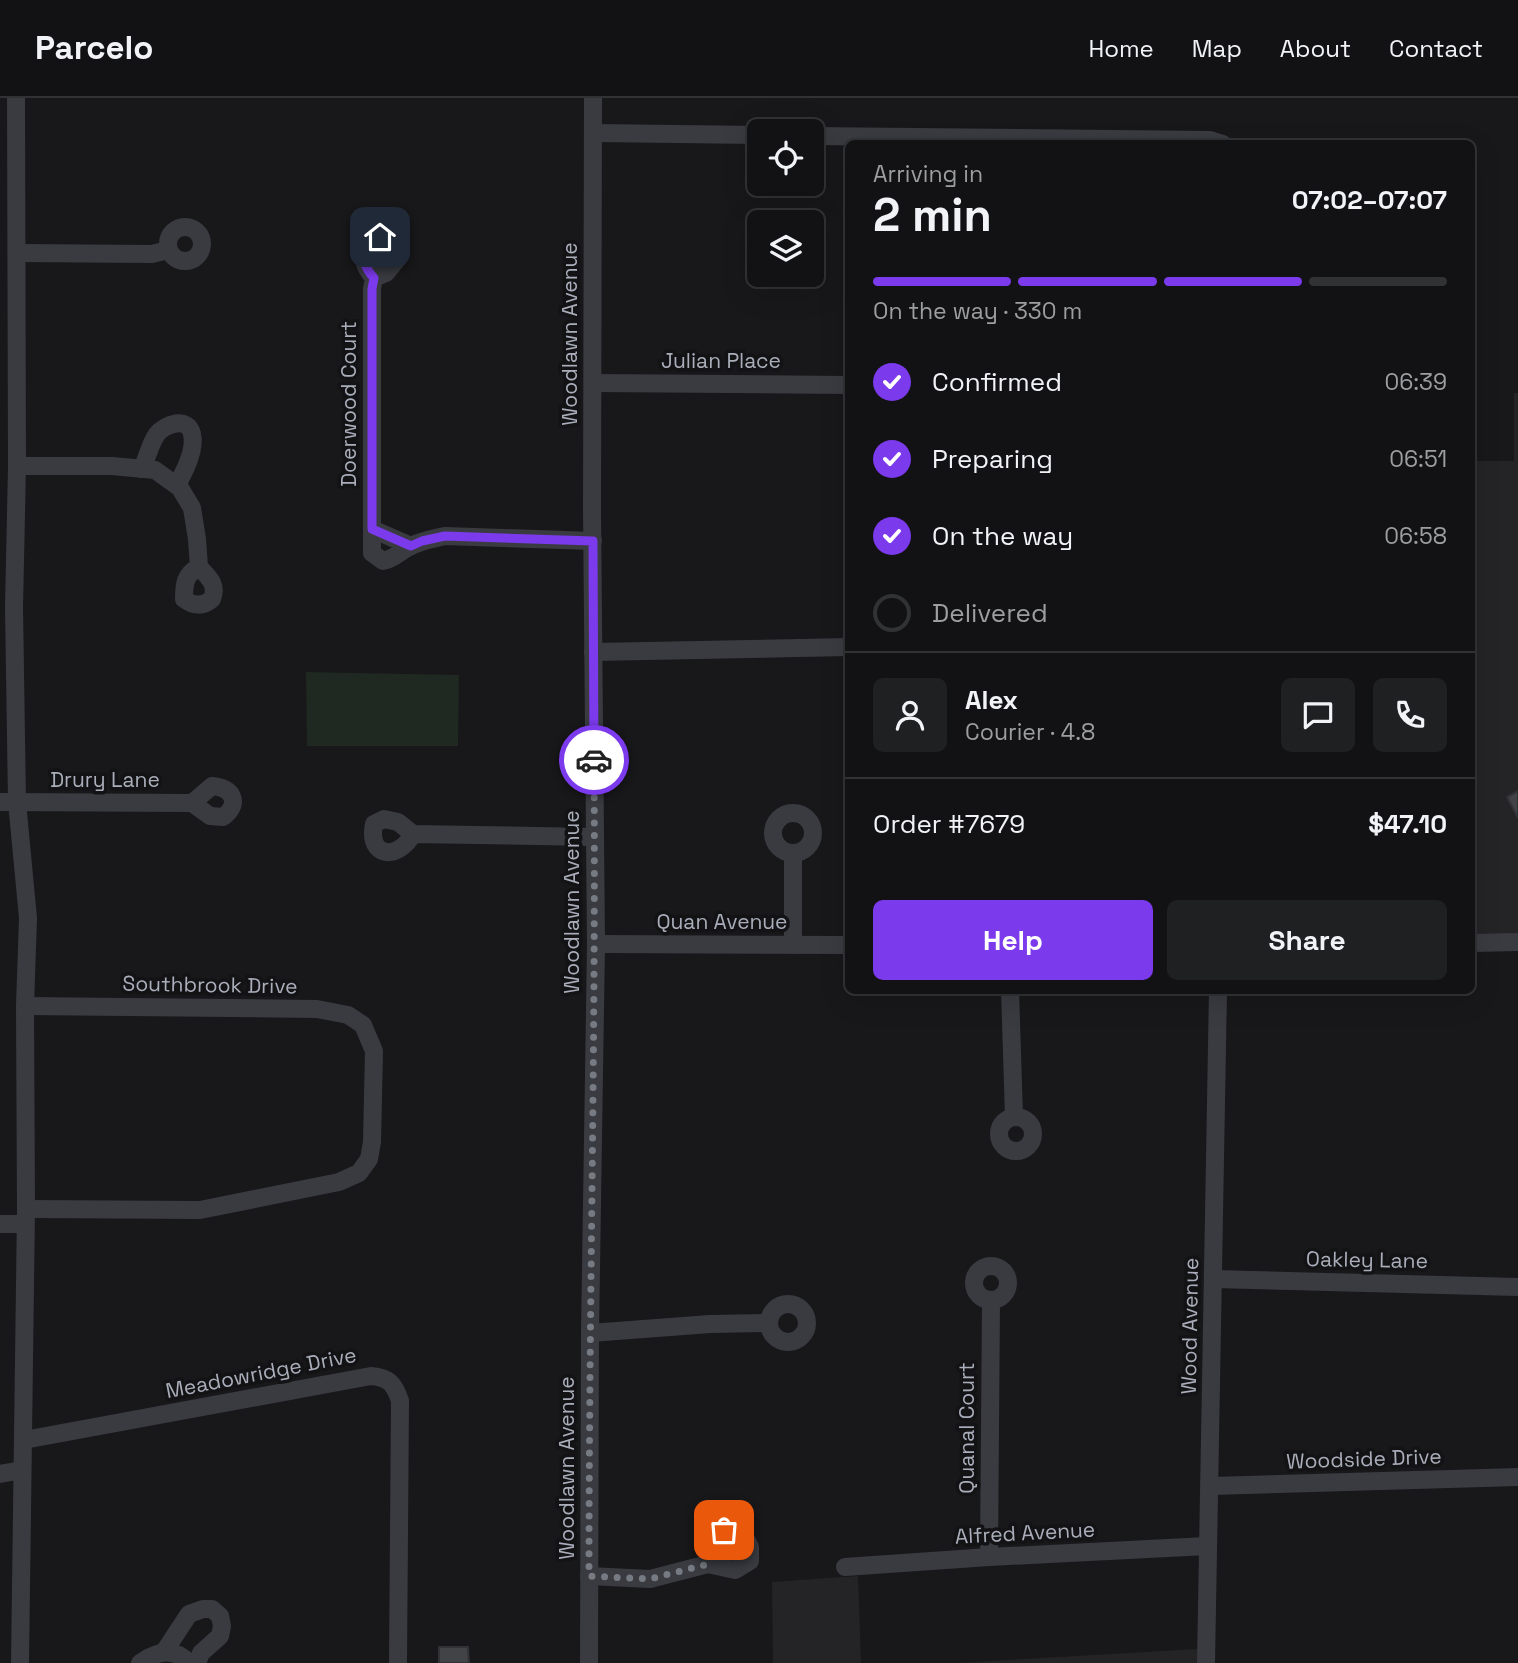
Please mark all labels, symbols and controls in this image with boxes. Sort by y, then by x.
text: Parcelo [35,27,154,69]
text: Home [1088,33,1154,64]
text: Map [1192,33,1242,64]
text: About [1280,33,1351,64]
text: Contact [1389,33,1483,64]
map controls [747,119,824,287]
button: locate [747,119,824,196]
text: Arriving in [873,159,983,189]
text: 07:02–07:07 [1292,183,1447,217]
text: 2 min [873,186,992,244]
pin [350,207,410,267]
button: layers [747,210,824,287]
icon: home [361,218,399,256]
street label: Woodlawn Avenue [556,242,583,426]
text: On the way · 330 m [873,296,1082,326]
street label: Doerwood Court [335,321,362,487]
street label: Julian Place [661,347,781,374]
icon: check [873,363,911,401]
text: Confirmed [932,365,1062,399]
text: 06:39 [1384,367,1447,397]
icon: check [873,440,911,478]
text: Preparing [932,442,1053,476]
text: 06:51 [1389,444,1447,474]
icon: check [873,517,911,555]
text: On the way [932,519,1073,553]
text: 06:58 [1384,521,1447,551]
text: Delivered [932,596,1048,630]
button: person [873,678,947,752]
button: chat [1281,678,1355,752]
button: phone [1373,678,1447,752]
text: Alex [965,683,1018,717]
text: Courier · 4.8 [965,717,1095,747]
courier [559,725,629,795]
icon: car [575,741,613,779]
street label: Drury Lane [50,766,160,793]
text: Order #7679 [873,807,1025,841]
text: $47.10 [1368,807,1447,841]
street label: Woodlawn Avenue [558,810,585,994]
button: Help [873,900,1153,980]
button: Share [1167,900,1447,980]
street label: Quan Avenue [656,908,788,935]
street label: Southbrook Drive [122,969,298,1000]
street label: Oakley Lane [1306,1245,1428,1274]
street label: Wood Avenue [1175,1257,1204,1395]
street label: Meadowridge Drive [163,1341,359,1404]
street label: Quanal Court [953,1362,980,1494]
street label: Woodlawn Avenue [553,1376,580,1560]
street label: Woodside Drive [1286,1442,1442,1475]
pin [694,1500,754,1560]
icon: bag [705,1511,743,1549]
street label: Alfred Avenue [954,1515,1096,1550]

